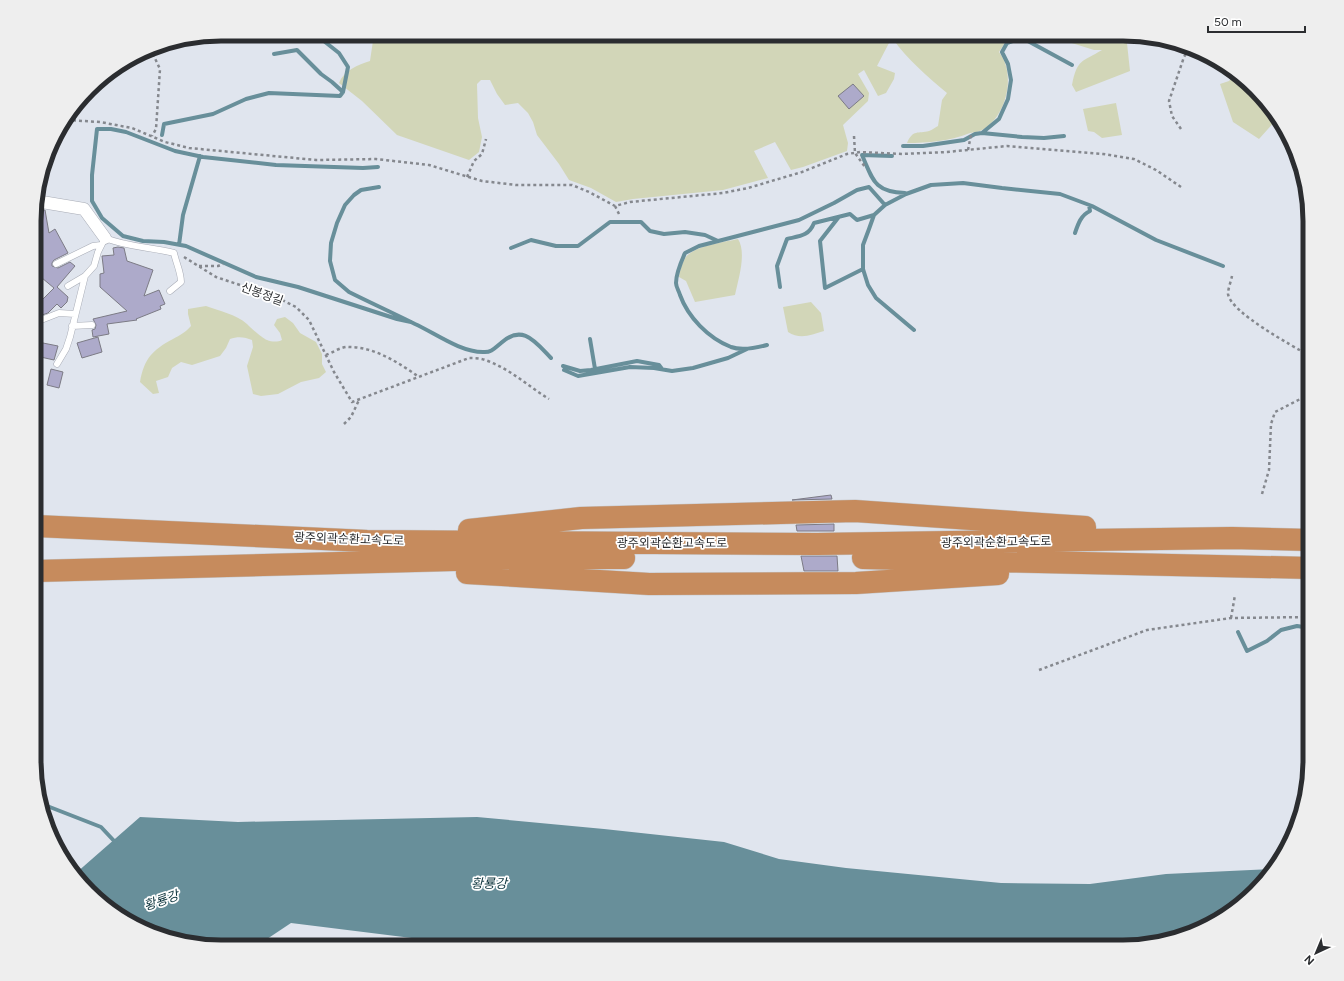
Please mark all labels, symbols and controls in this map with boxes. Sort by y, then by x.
scale bar [1208,8,1305,34]
text: 50 m [1214,15,1242,29]
street label: 신봉정길 [239,280,285,308]
street label: 광주외곽순환고속도로 [294,530,404,548]
street label: 광주외곽순환고속도로 [941,534,1051,550]
street label: 광주외곽순환고속도로 [617,536,727,550]
water label: 황룡강 [471,876,509,891]
water label: 황룡강 [142,887,182,913]
north arrow [1296,933,1336,973]
text: N [1302,952,1317,967]

